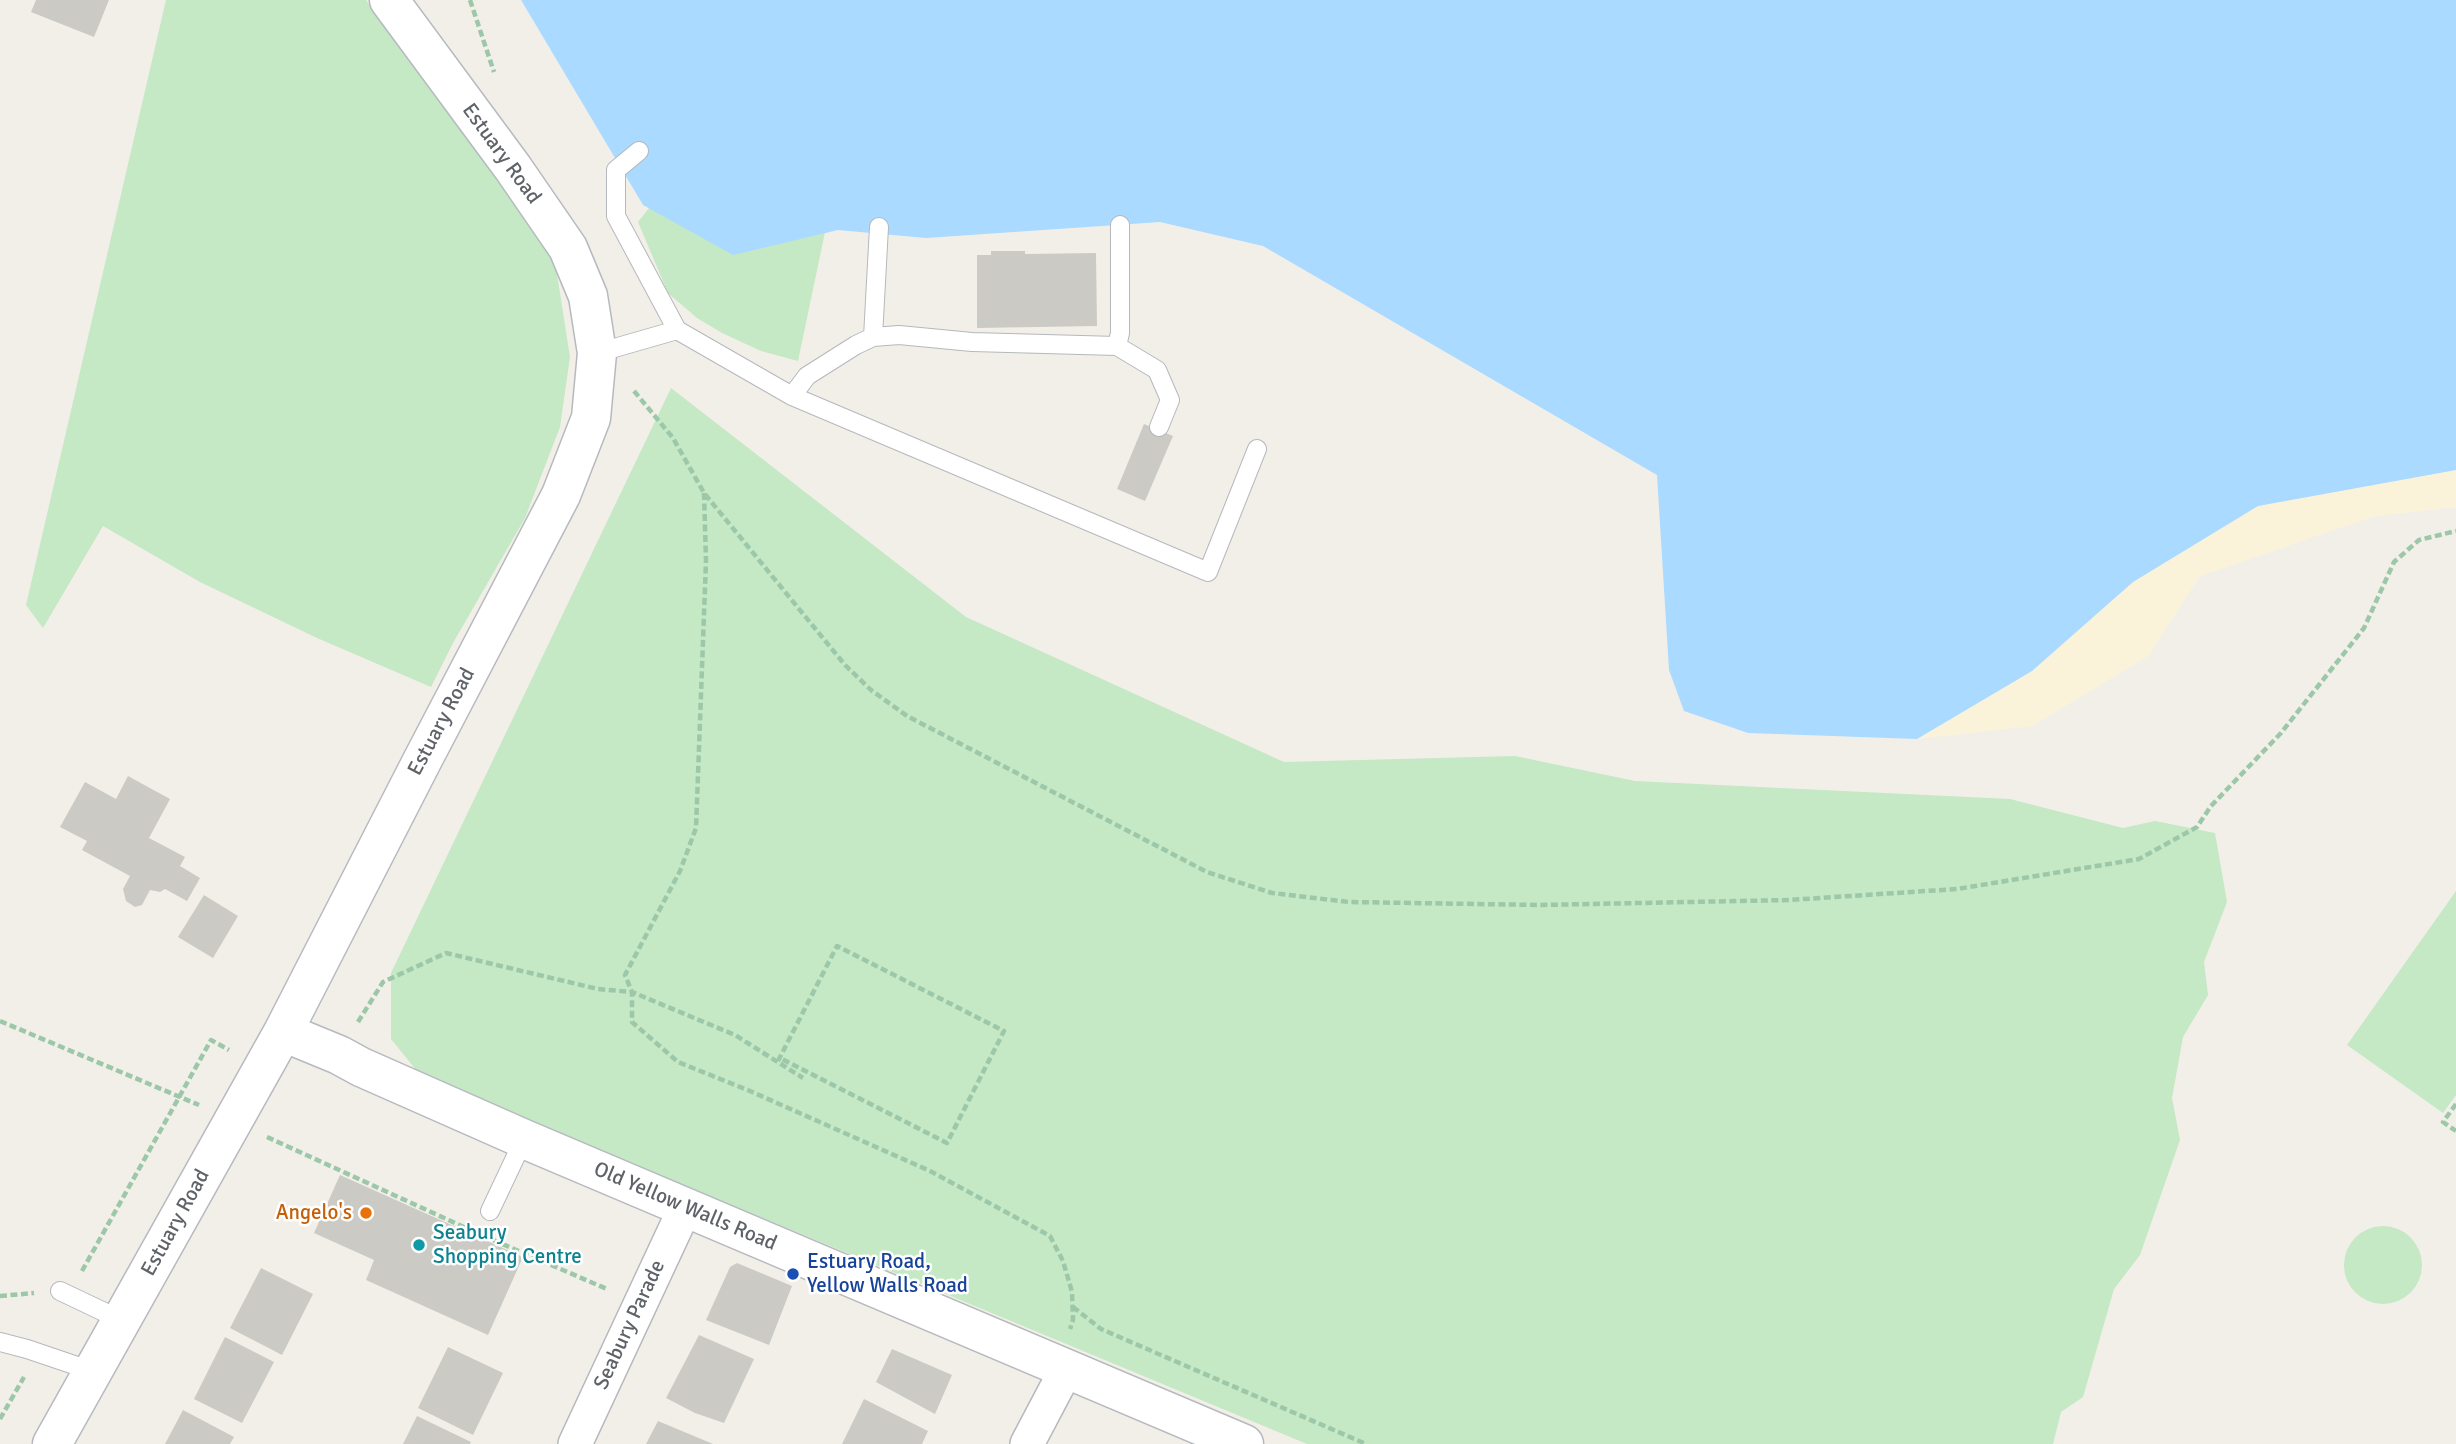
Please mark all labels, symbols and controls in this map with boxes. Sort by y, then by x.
street label: Estuary Road [456,99,546,209]
street label: Estuary Road [403,664,481,780]
street label: Old Yellow Walls Road [590,1157,780,1257]
street label: Estuary Road [136,1165,216,1281]
place label: Angelo's [276,1200,352,1226]
marker: Angelo's [358,1205,374,1221]
place label: Seabury Shopping Centre [433,1220,582,1270]
marker: Seabury Shopping Centre [411,1237,427,1253]
place label: Estuary Road, Yellow Walls Road [807,1249,968,1299]
street label: Seabury Parade [589,1256,671,1394]
marker: Estuary Road, Yellow Walls Road [785,1266,801,1282]

